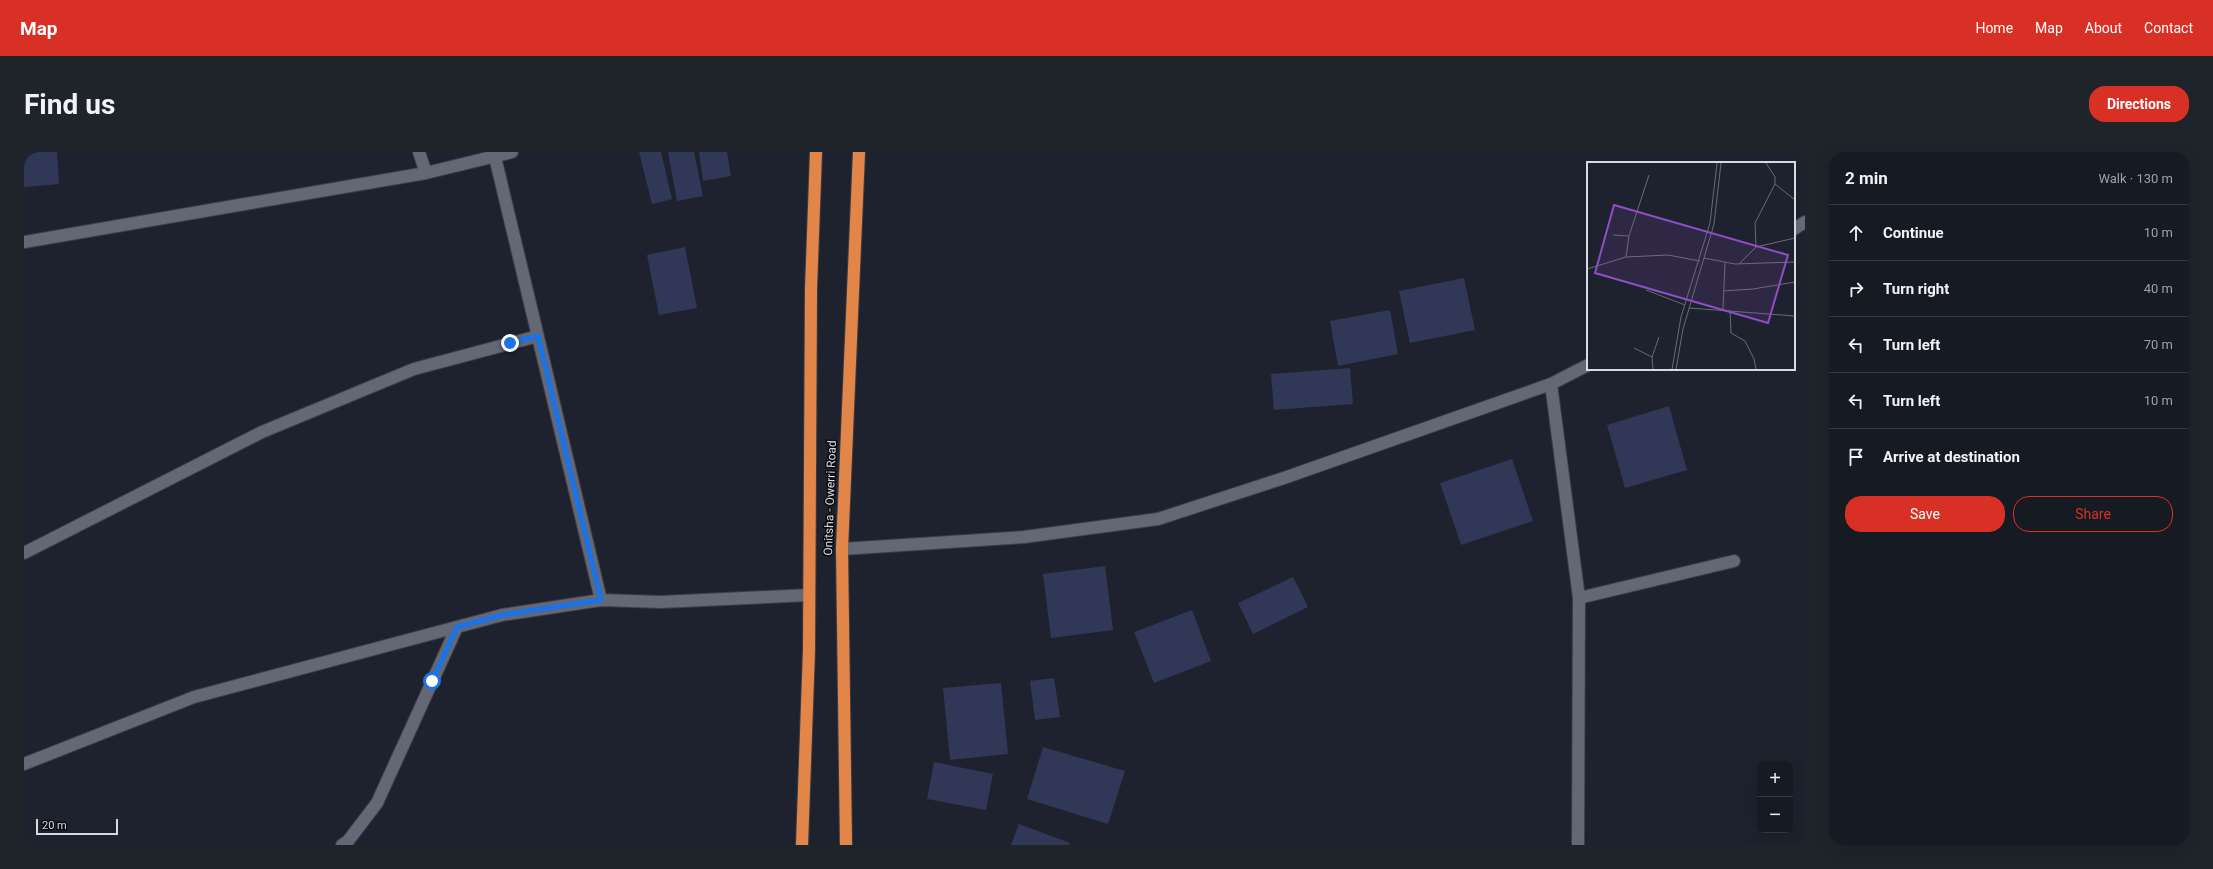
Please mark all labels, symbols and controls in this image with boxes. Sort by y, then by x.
text: Map [20,17,58,40]
text: Home [1975,20,2013,36]
text: Map [2035,20,2063,36]
text: About [2085,20,2122,36]
text: Contact [2144,20,2193,36]
button: Directions [2089,86,2189,122]
text: Find us [24,88,115,121]
inset map [1587,162,1795,370]
text: 2 min [1845,168,1888,188]
text: Walk · 130 m [2098,171,2173,186]
icon: ahead [1845,222,1867,244]
text: Continue [1883,224,1944,242]
text: 10 m [2144,225,2173,240]
icon: right [1845,278,1867,300]
text: Turn right [1883,280,1949,298]
text: 40 m [2144,281,2173,296]
route end [501,334,519,352]
icon: left [1845,334,1867,356]
text: Turn left [1883,336,1940,354]
text: 70 m [2144,337,2173,352]
icon: left [1845,390,1867,412]
text: Turn left [1883,392,1940,410]
text: 10 m [2144,393,2173,408]
street label: Onitsha - Owerri Road [821,440,839,556]
icon: arrive [1845,446,1867,468]
text: Arrive at destination [1883,448,2020,466]
button: Save [1845,496,2005,532]
button: Share [2013,496,2173,532]
route start [423,672,441,690]
map controls [1757,761,1793,833]
button: + [1757,761,1793,797]
button: − [1757,797,1793,833]
scale bar [36,817,118,836]
text: 20 m [42,819,67,832]

